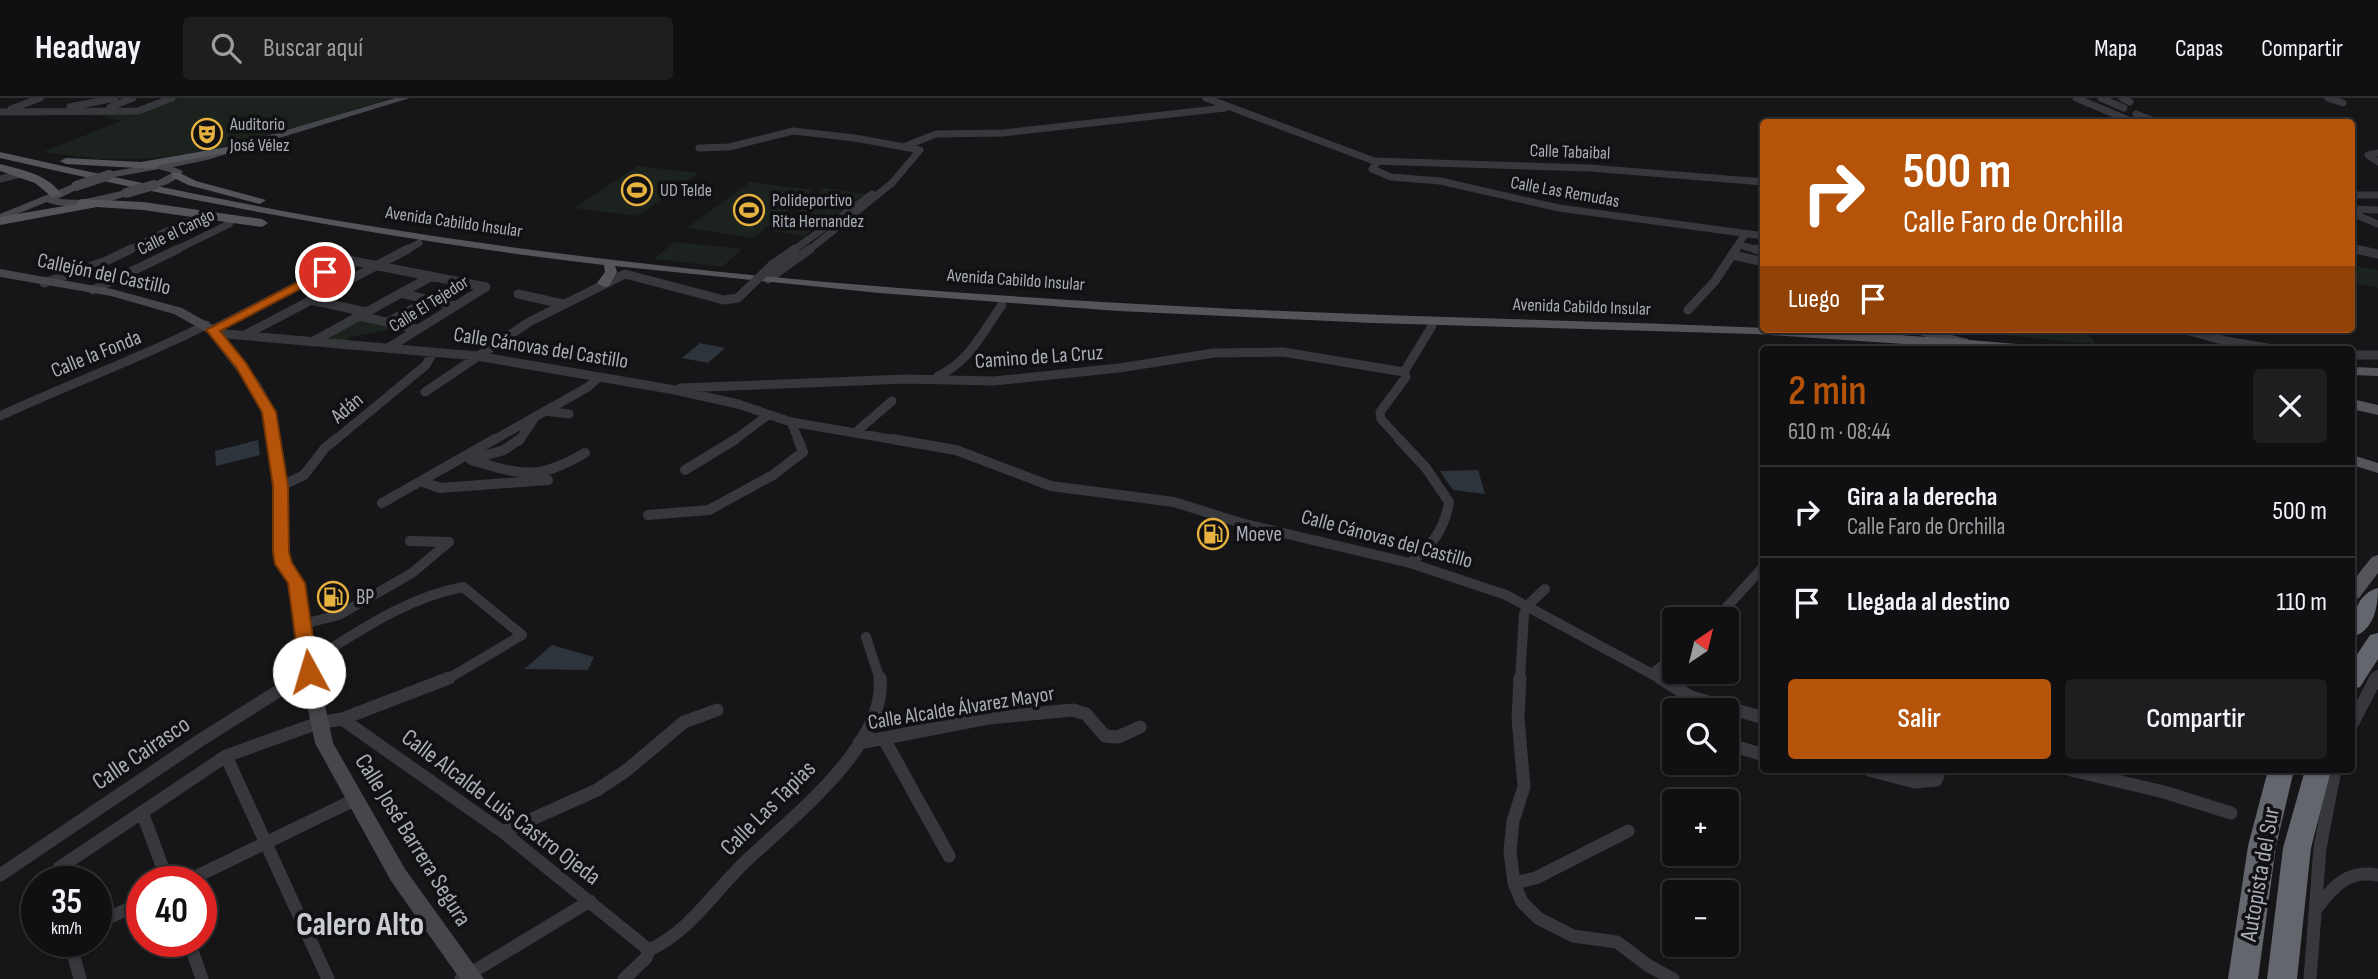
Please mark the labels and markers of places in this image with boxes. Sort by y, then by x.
place label: Auditorio José Vélez [229,114,290,156]
theatre icon: Auditorio José Vélez [190,117,224,151]
sports icon: UD Telde [620,173,654,207]
place label: UD Telde [660,180,712,201]
place label: Polideportivo Rita Hernandez [772,190,864,232]
sports icon: Polideportivo Rita Hernandez [732,193,766,227]
pin [295,242,355,302]
fuel station icon: Moeve [1196,517,1230,551]
place label: Moeve [1236,522,1282,547]
fuel station icon: BP [316,580,350,614]
place label: BP [356,585,374,610]

